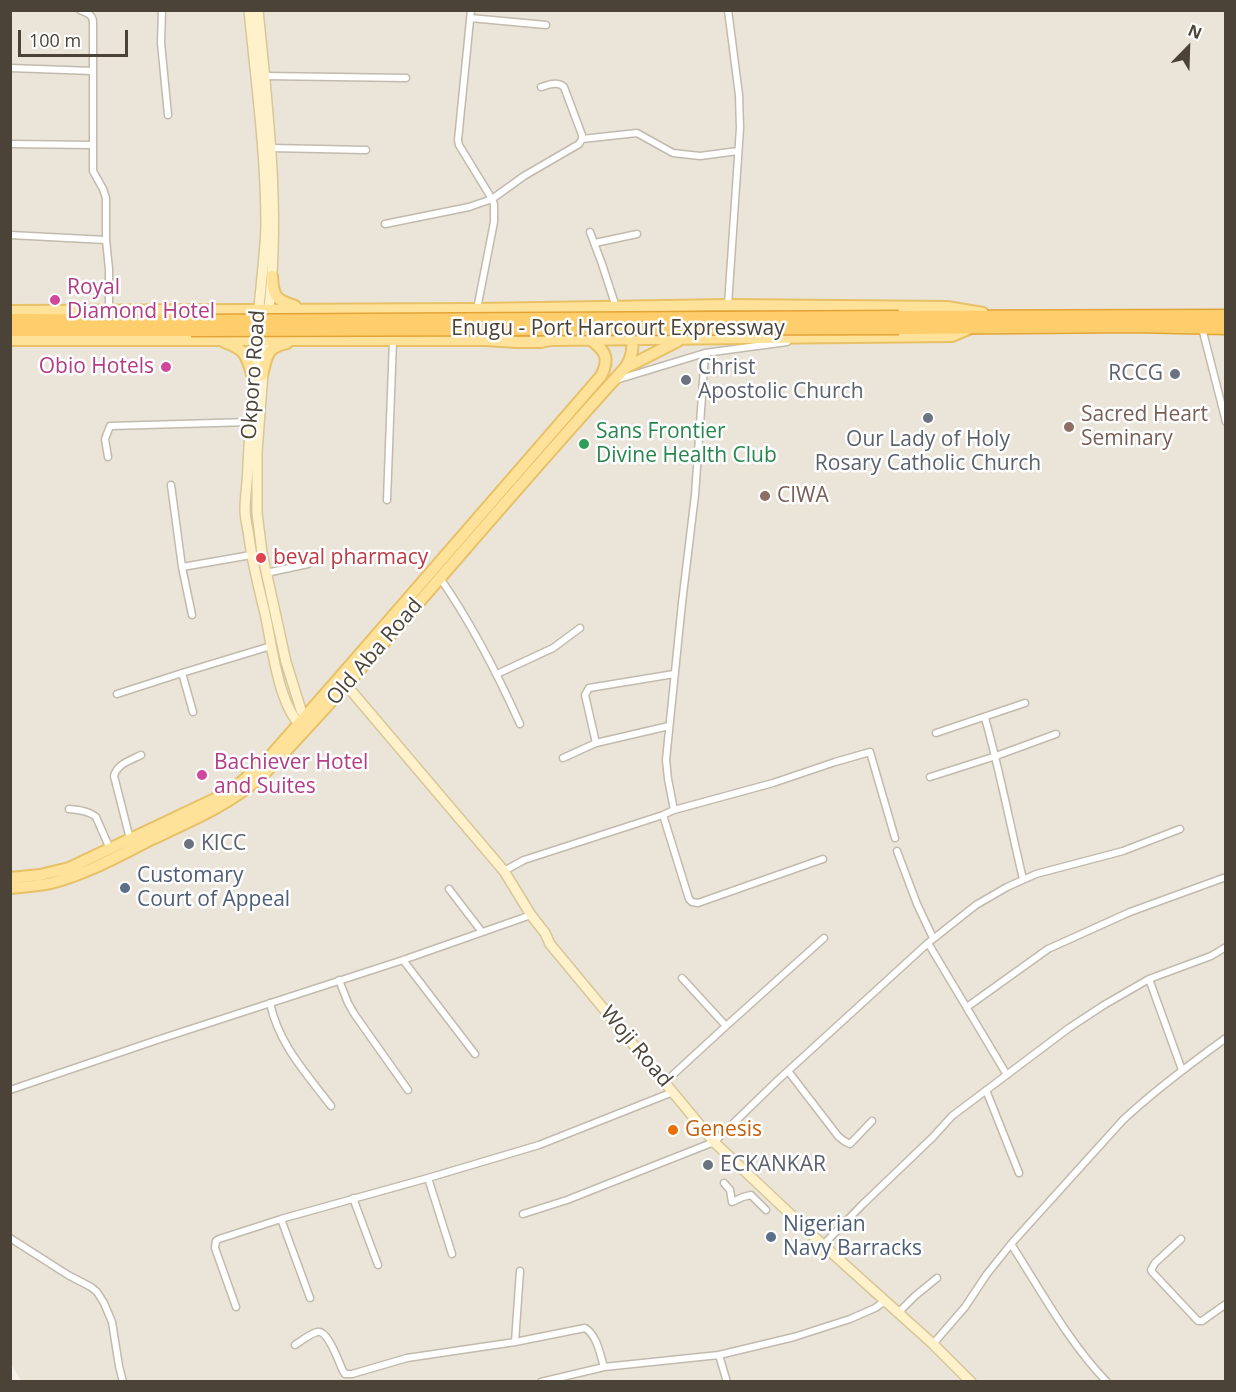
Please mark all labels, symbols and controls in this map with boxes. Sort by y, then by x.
scale bar [21,18,130,56]
north arrow [1158,18,1218,78]
text: N [1185,19,1205,44]
text: 100 m [29,28,81,52]
place label: Royal Diamond Hotel [67,275,215,325]
marker: Royal Diamond Hotel [48,293,62,307]
street label: Okporo Road [237,309,271,441]
street label: Enugu - Port Harcourt Expressway [451,316,785,342]
place label: Obio Hotels [39,354,154,380]
place label: Christ Apostolic Church [698,355,864,405]
marker: Obio Hotels [159,360,173,374]
place label: RCCG [1108,361,1163,387]
marker: RCCG [1168,367,1182,381]
marker: Christ Apostolic Church [679,373,693,387]
place label: Sacred Heart Seminary [1081,402,1208,452]
marker: Our Lady of Holy Rosary Catholic Church [921,411,935,425]
place label: Sans Frontier Divine Health Club [596,419,777,469]
marker: Sacred Heart Seminary [1062,420,1076,434]
place label: Our Lady of Holy Rosary Catholic Church [815,427,1041,477]
marker: Sans Frontier Divine Health Club [577,437,591,451]
place label: CIWA [777,483,829,509]
marker: CIWA [758,489,772,503]
place label: beval pharmacy [273,545,428,571]
marker: beval pharmacy [254,551,268,565]
street label: Old Aba Road [322,593,428,711]
place label: Bachiever Hotel and Suites [214,750,368,800]
marker: Bachiever Hotel and Suites [195,768,209,782]
place label: KICC [201,831,246,857]
marker: KICC [182,837,196,851]
place label: Customary Court of Appeal [137,863,290,913]
marker: Customary Court of Appeal [118,881,132,895]
street label: Woji Road [595,1001,677,1093]
place label: Genesis [685,1117,762,1143]
marker: Genesis [666,1123,680,1137]
place label: ECKANKAR [720,1152,826,1178]
marker: ECKANKAR [701,1158,715,1172]
place label: Nigerian Navy Barracks [783,1212,922,1262]
marker: Nigerian Navy Barracks [764,1230,778,1244]

